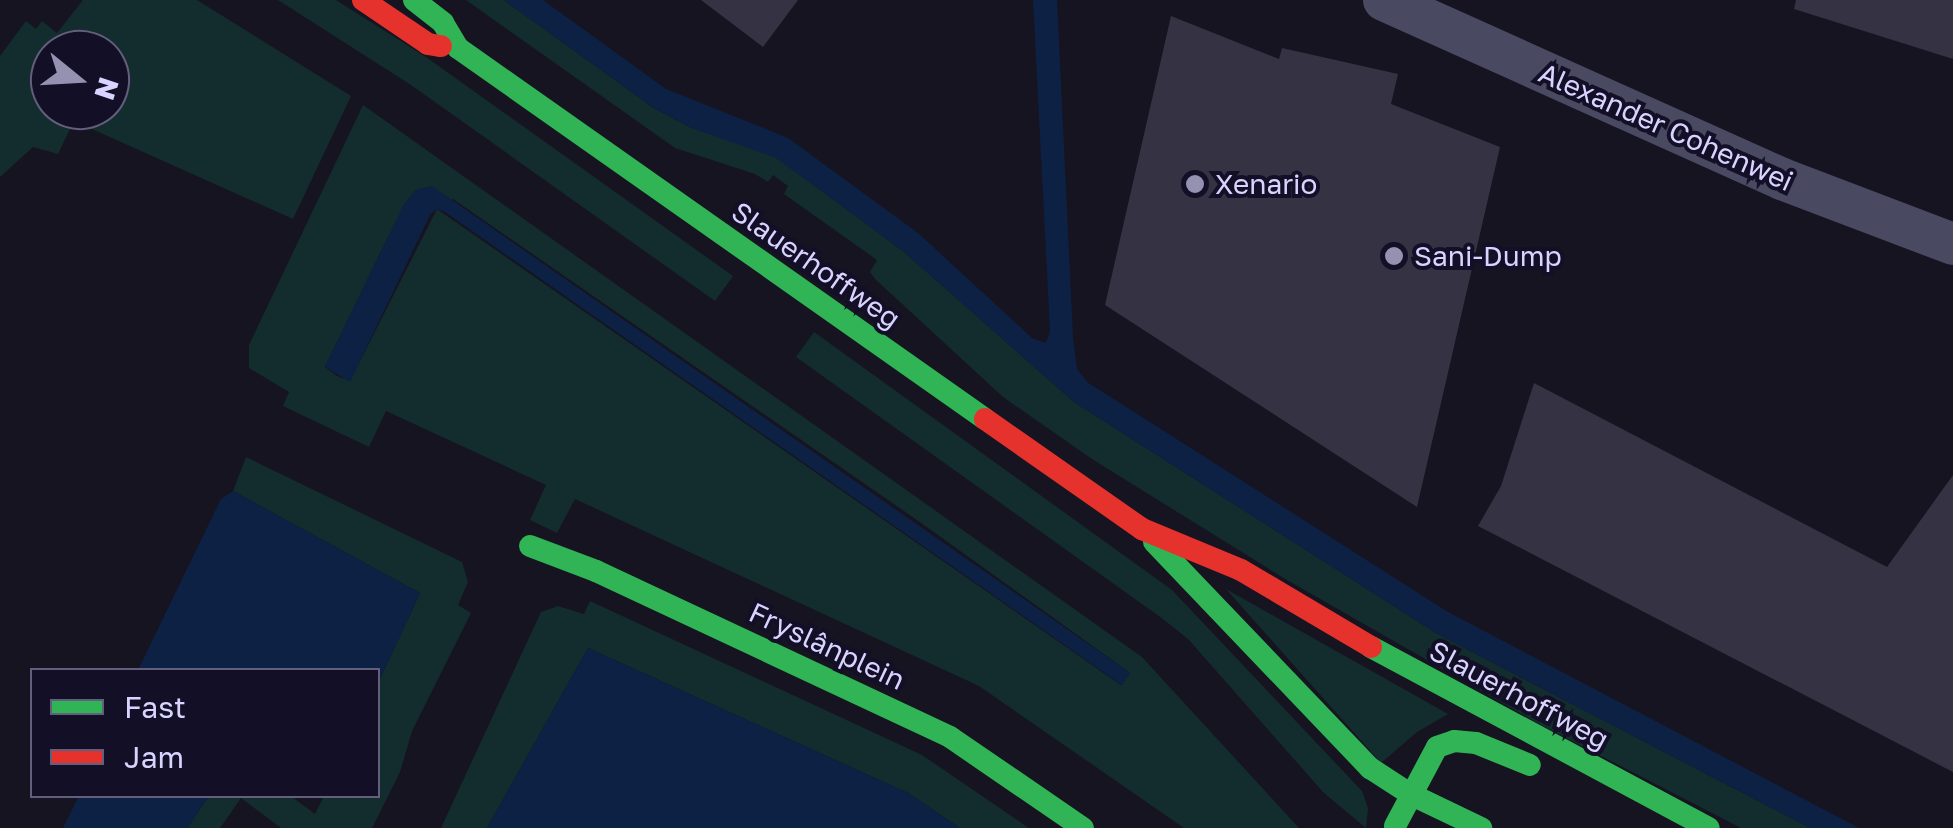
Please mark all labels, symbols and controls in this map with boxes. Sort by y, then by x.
north arrow [30,30,130,130]
street label: Alexander Cohenwei [1534,56,1798,198]
text: N [88,74,126,104]
place label: Xenario [1215,167,1317,201]
marker: Xenario [1184,173,1206,195]
street label: Slauerhoffweg [725,195,907,335]
place label: Sani-Dump [1414,239,1562,273]
marker: Sani-Dump [1383,245,1405,267]
street label: Fryslânplein [744,595,910,697]
street label: Slauerhoffweg [1424,634,1614,756]
legend [30,668,380,798]
text: Fast [124,689,186,725]
text: Jam [124,739,184,775]

